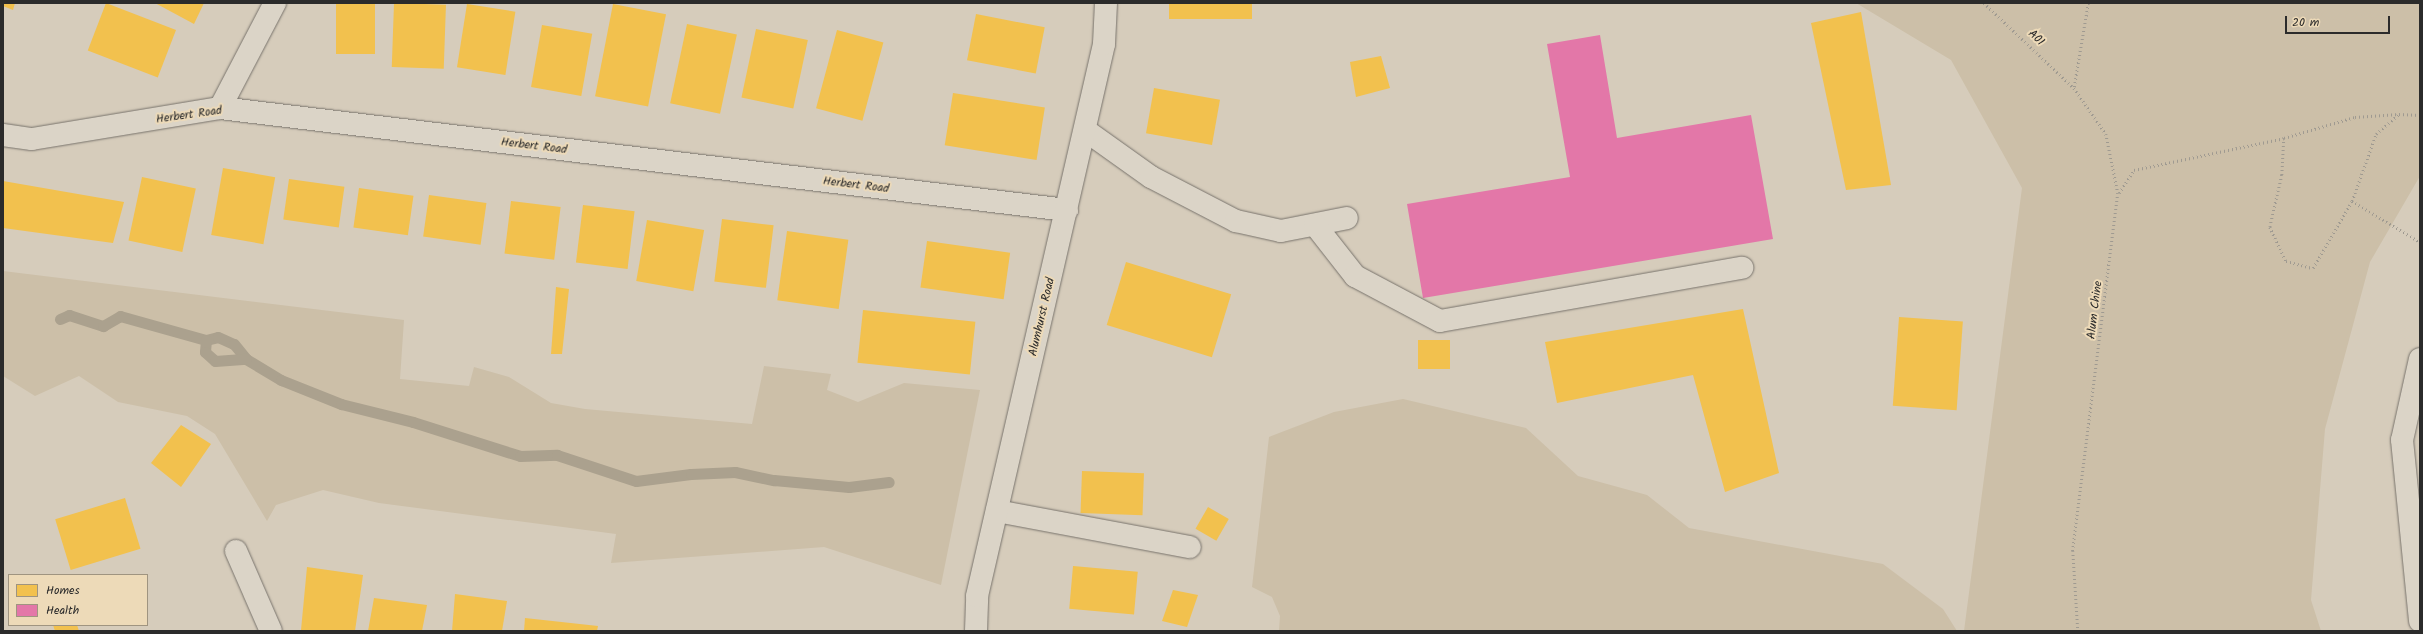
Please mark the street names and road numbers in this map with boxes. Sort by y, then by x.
street label: A01 [2025,27,2047,49]
street label: Herbert Road [155,103,223,127]
street label: Herbert Road [500,135,568,157]
street label: Herbert Road [822,174,890,196]
street label: Alumhurst Road [1026,276,1058,358]
street label: Alum Chine [2084,280,2106,340]

